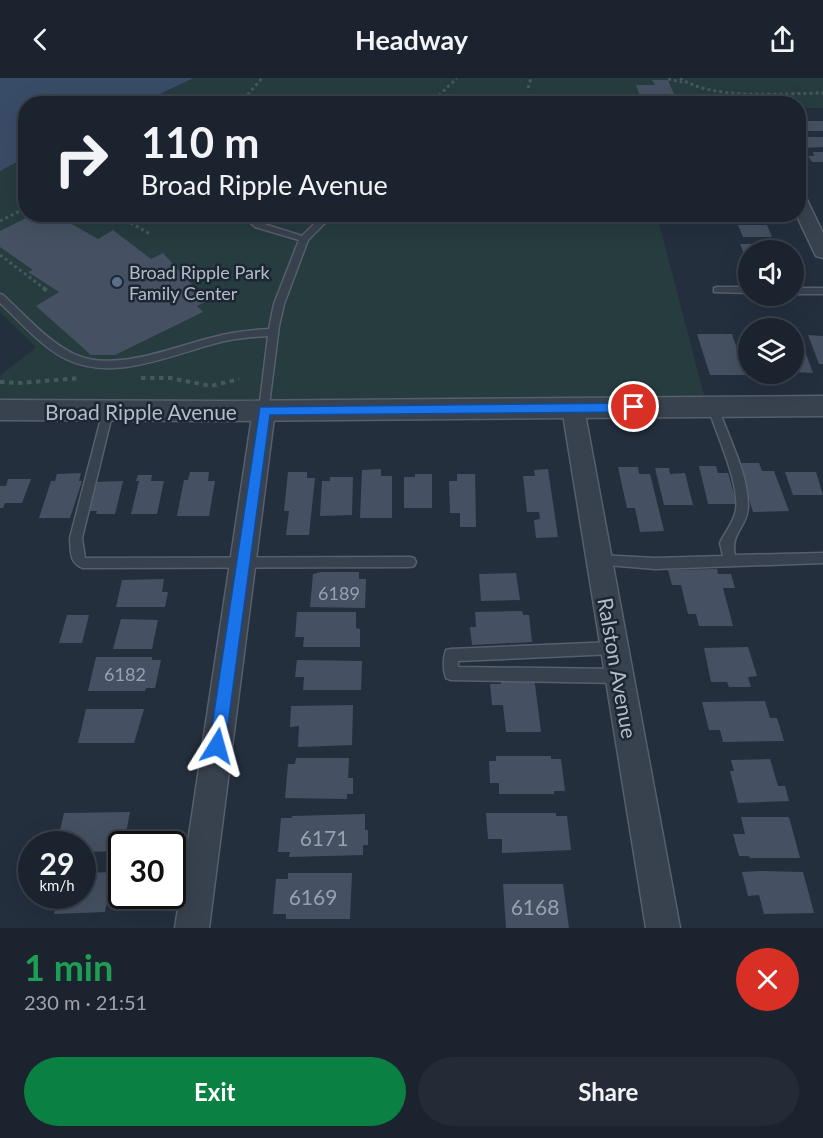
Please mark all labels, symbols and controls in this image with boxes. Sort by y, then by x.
icon: back [24,23,57,56]
text: Headway [355,23,468,56]
icon: share [766,23,799,56]
text: 110 m [141,117,259,167]
icon: right [42,120,120,198]
text: Broad Ripple Avenue [141,168,388,201]
map controls [738,240,804,384]
button: sound [738,240,804,306]
place label: Broad Ripple Park Family Center [129,261,270,304]
marker: Broad Ripple Park Family Center [110,275,124,289]
button: layers [738,318,804,384]
pin [608,381,659,432]
icon: arrive [617,390,650,423]
street label: Broad Ripple Avenue [45,399,237,424]
house number: 6189 [318,582,360,604]
street label: Ralston Avenue [593,596,643,740]
house number: 6182 [104,663,146,685]
position arrow [185,714,249,778]
house number: 6171 [300,825,348,850]
speed limit sign: 30 [108,831,186,909]
text: 29 [40,845,74,881]
text: km/h [39,876,75,894]
house number: 6169 [289,884,337,909]
house number: 6168 [511,894,559,919]
text: 1 min [24,945,113,989]
button: close [736,948,799,1011]
text: 230 m · 21:51 [24,990,147,1014]
button: Exit [24,1057,406,1126]
button: Share [418,1057,799,1126]

